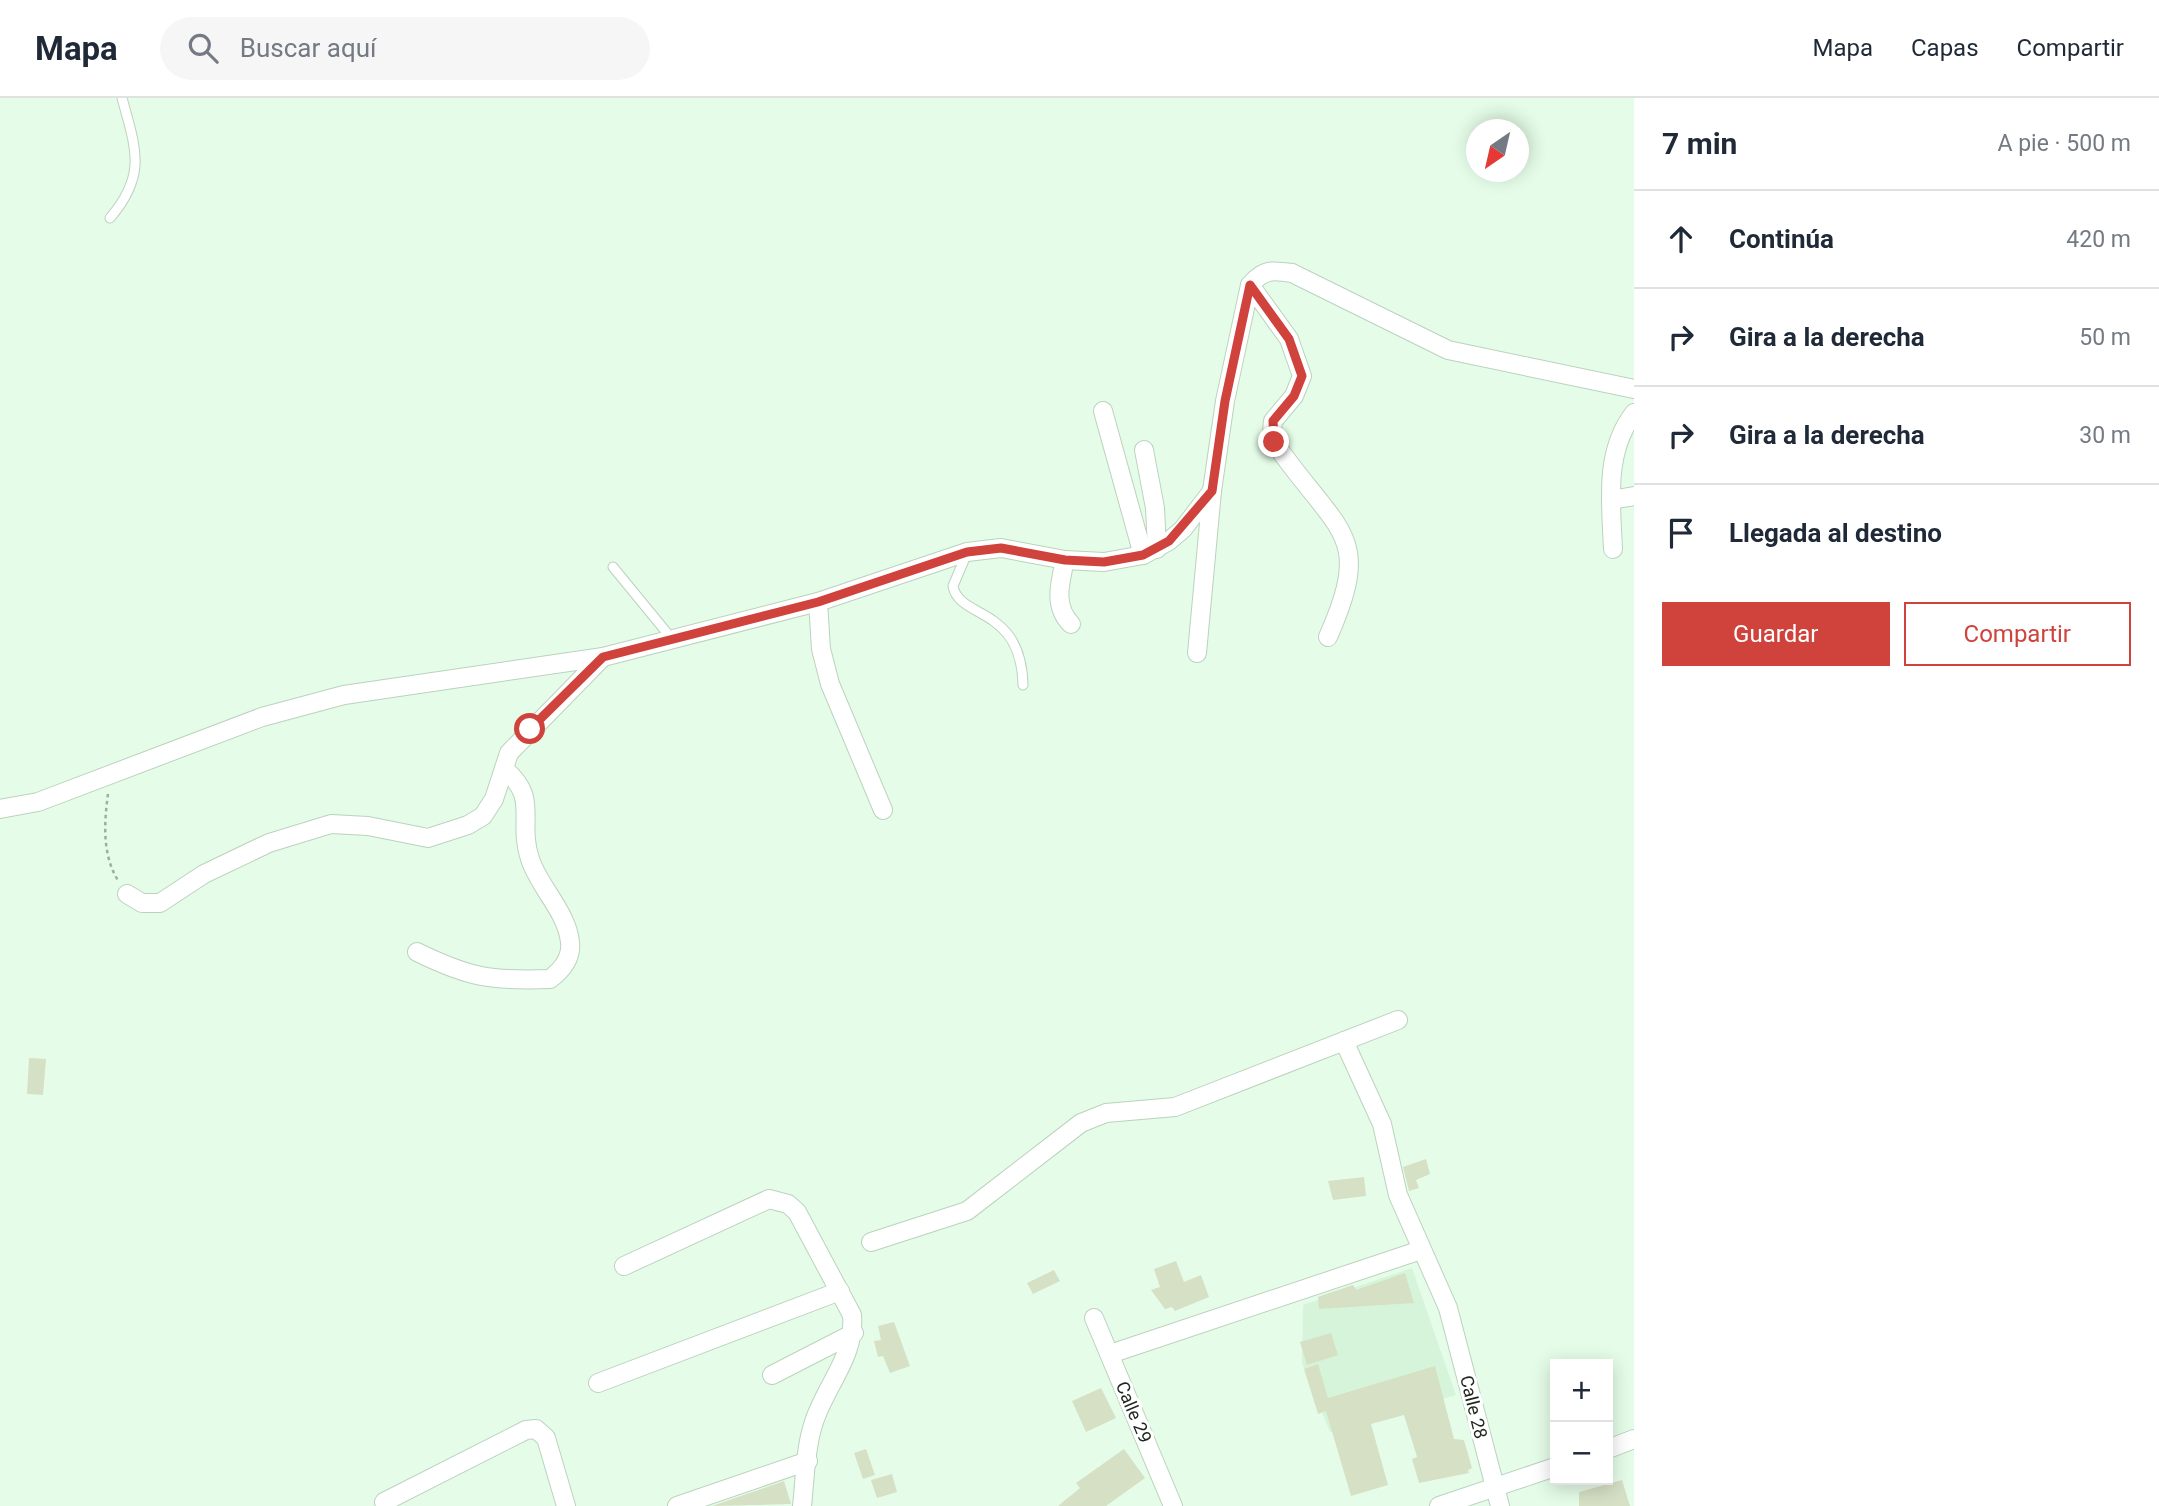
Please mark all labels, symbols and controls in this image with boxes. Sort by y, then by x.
search box [160,17,650,80]
text: Mapa [35,29,118,68]
icon: search [184,29,222,67]
text: Buscar aquí [240,33,376,63]
text: Mapa [1812,34,1873,62]
text: Capas [1911,34,1979,62]
text: Compartir [2017,34,2124,62]
north arrow [1466,119,1529,182]
text: 7 min [1662,126,1737,161]
text: A pie · 500 m [1998,130,2131,157]
icon: ahead [1662,220,1700,258]
text: Continúa [1729,224,1834,254]
text: 420 m [2066,226,2131,253]
icon: right [1662,318,1700,356]
text: Gira a la derecha [1729,322,1925,352]
text: 50 m [2079,324,2131,351]
icon: right [1662,416,1700,454]
text: Gira a la derecha [1729,420,1925,450]
text: 30 m [2079,422,2131,449]
route end [1258,426,1289,457]
icon: arrive [1662,514,1700,552]
text: Llegada al destino [1729,518,1942,548]
button: Guardar [1662,602,1890,666]
button: Compartir [1904,602,2131,666]
route start [514,713,545,744]
map controls [1550,1359,1613,1485]
button: + [1550,1359,1613,1422]
street label: Calle 28 [1456,1373,1492,1441]
street label: Calle 29 [1112,1378,1156,1446]
button: − [1550,1422,1613,1485]

